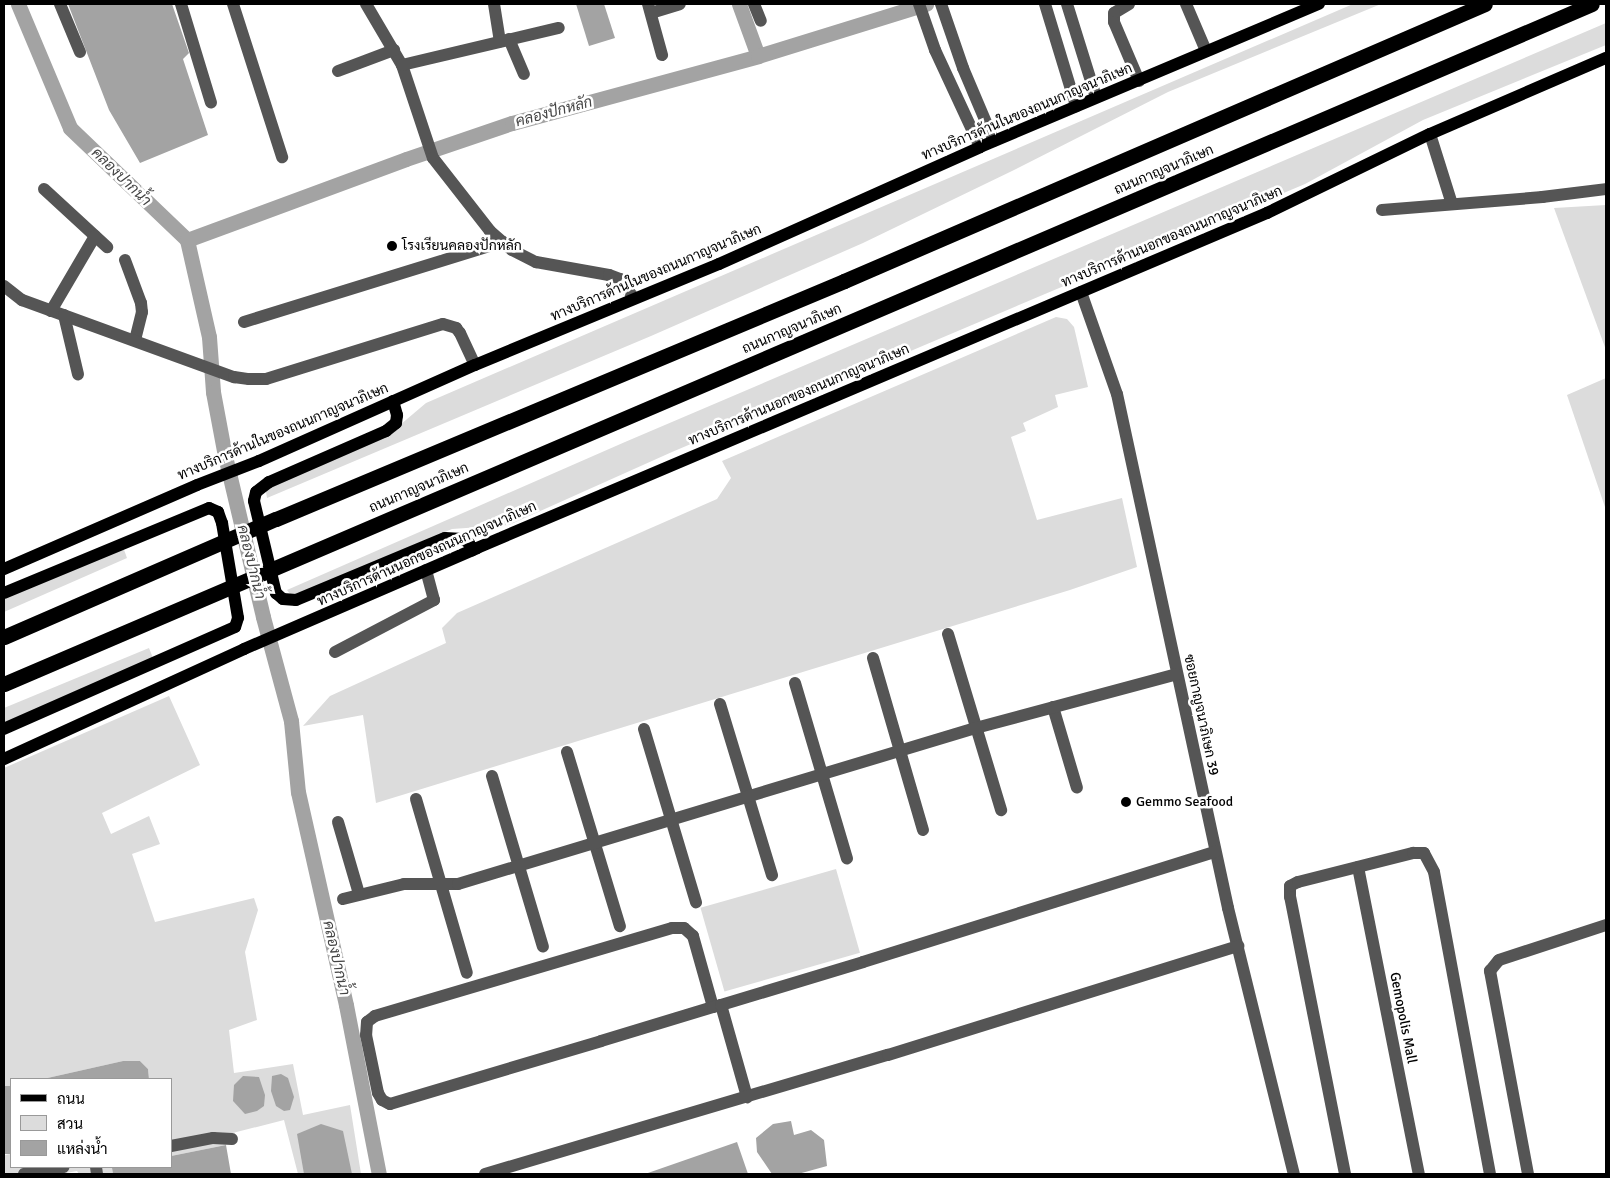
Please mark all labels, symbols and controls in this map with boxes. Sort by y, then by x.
street label: ทางบริการด้านในของถนนกาญจนาภิเษก [919,60,1135,164]
water label: คลองปักหลัก [514,93,594,131]
street label: ถนนกาญจนาภิเษก [1112,141,1216,199]
water label: คลองปากน้ำ [87,144,155,210]
street label: ทางบริการด้านนอกของถนนกาญจนาภิเษก [1059,183,1285,291]
street label: ทางบริการด้านในของถนนกาญจนาภิเษก [548,221,764,325]
place label: โรงเรียนคลองปักหลัก [402,238,522,254]
marker: โรงเรียนคลองปักหลัก [386,240,398,252]
street label: ถนนกาญจนาภิเษก [740,300,844,358]
street label: ทางบริการด้านนอกของถนนกาญจนาภิเษก [686,341,912,449]
street label: ทางบริการด้านในของถนนกาญจนาภิเษก [175,380,391,484]
street label: ถนนกาญจนาภิเษก [367,459,471,517]
street label: ทางบริการด้านนอกของถนนกาญจนาภิเษก [315,498,539,610]
water label: คลองปากน้ำ [233,523,269,601]
street label: ซอยกาญจนาภิเษก 39 [1180,653,1222,777]
place label: Gemmo Seafood [1136,794,1233,810]
marker: Gemmo Seafood [1120,796,1132,808]
water label: คลองปากน้ำ [319,919,353,997]
street label: Gemopolis Mall [1386,971,1420,1065]
legend [10,1078,172,1168]
text: ถนน [57,1090,85,1108]
text: สวน [57,1115,83,1133]
text: แหล่งน้ำ [57,1140,108,1158]

